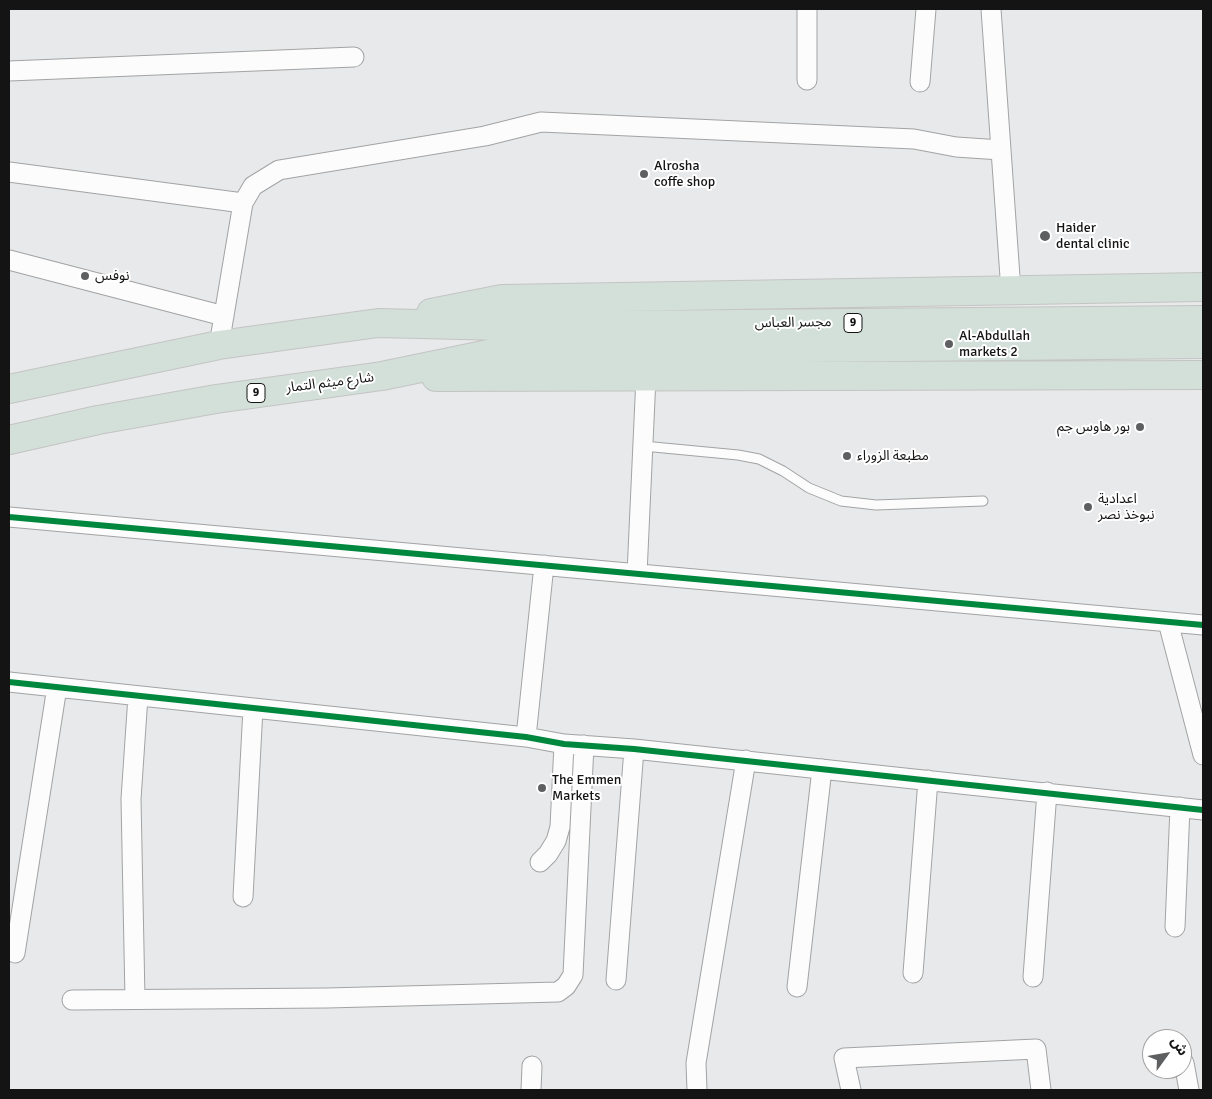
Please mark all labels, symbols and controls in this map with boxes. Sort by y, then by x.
place label: Alrosha coffe shop [654,158,715,190]
marker: Alrosha coffe shop [638,168,650,180]
place label: Haider dental clinic [1056,220,1130,252]
marker: Haider dental clinic [1038,229,1052,243]
place label: نوفس [95,268,129,284]
marker: نوفس [79,270,91,282]
street label: مجسر العباس [754,314,832,332]
road number: 9 [844,314,862,332]
place label: Al-Abdullah markets 2 [959,328,1030,361]
marker: Al-Abdullah markets 2 [943,338,955,350]
street label: شارع ميثم التمار [285,369,375,397]
road number: 9 [247,383,265,402]
place label: بور هاوس جم [1057,419,1130,435]
marker: بور هاوس جم [1134,421,1146,433]
place label: مطبعة الزوراء [857,448,929,464]
marker: مطبعة الزوراء [841,450,853,462]
place label: اعدادية نبوخذ نصر [1098,491,1155,524]
marker: اعدادية نبوخذ نصر [1082,501,1094,513]
place label: The Emmen Markets [552,772,621,804]
marker: The Emmen Markets [536,782,548,794]
north arrow [1142,1029,1192,1079]
text: ش [1167,1034,1192,1059]

